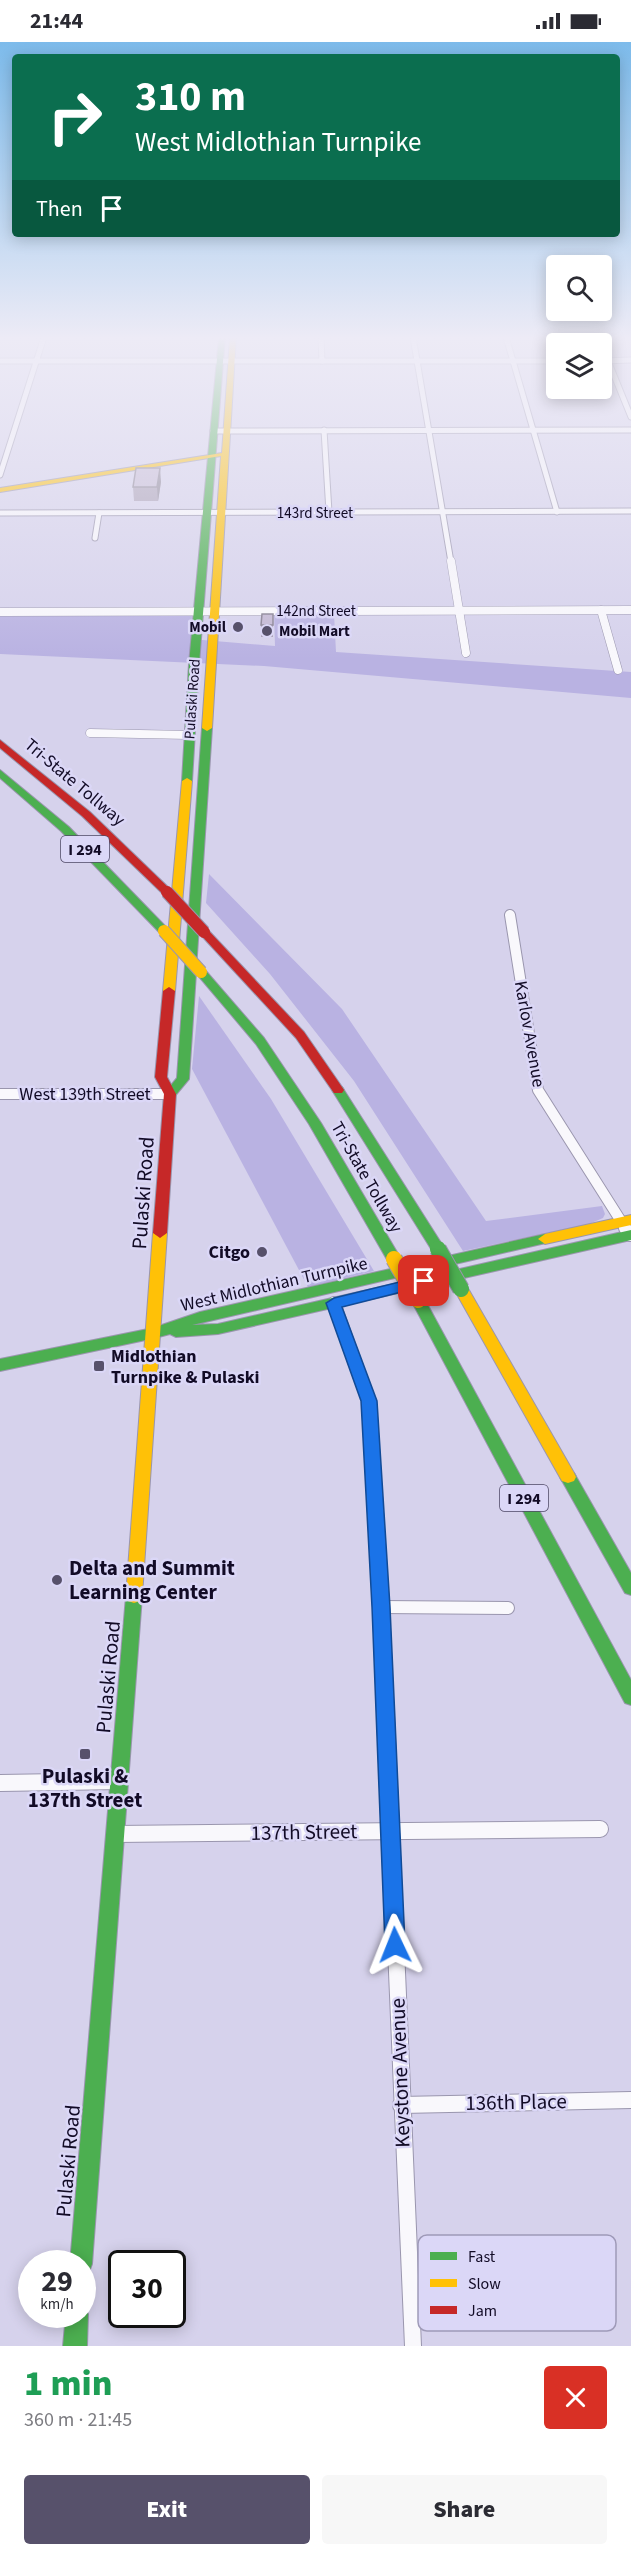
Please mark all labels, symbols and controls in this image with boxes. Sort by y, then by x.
text: 21:44 [30,5,83,37]
text: 310 m [135,67,246,127]
icon: right [36,78,114,156]
text: West Midlothian Turnpike [135,123,421,162]
icon: arrive [95,192,128,225]
text: Then [36,193,83,225]
map controls [546,255,612,399]
button: search [546,255,612,321]
button: layers [546,333,612,399]
street label: 143rd Street [277,503,353,524]
street label: 142nd Street [276,601,356,622]
place label: Mobil [189,617,227,638]
marker: Mobil [231,620,245,634]
place label: Mobil Mart [279,621,350,642]
marker: Mobil Mart [260,624,274,638]
street label: Pulaski Road [179,658,206,740]
street label: Tri-State Tollway [19,733,131,832]
road number: I 294 [61,836,109,862]
street label: Karlov Avenue [508,979,551,1089]
street label: West 139th Street [19,1082,151,1107]
street label: Tri-State Tollway [325,1117,409,1238]
street label: Pulaski Road [124,1136,162,1250]
place label: Citgo [209,1240,250,1265]
marker: Citgo [255,1245,269,1259]
street label: West Midlothian Turnpike [178,1251,370,1318]
pin [398,1255,449,1306]
icon: arrive [407,1264,440,1297]
place label: Midlothian Turnpike & Pulaski [111,1344,260,1390]
marker: Midlothian Turnpike & Pulaski [92,1359,106,1373]
road number: I 294 [500,1485,548,1511]
place label: Delta and Summit Learning Center [69,1553,235,1607]
marker: Delta and Summit Learning Center [50,1573,64,1587]
street label: Pulaski Road [88,1619,128,1735]
marker: Pulaski & 137th Street [78,1747,92,1761]
place label: Pulaski & 137th Street [28,1761,142,1815]
street label: 137th Street [250,1816,358,1848]
position arrow [363,1913,427,1977]
street label: Keystone Avenue [382,1998,418,2148]
street label: 136th Place [465,2086,567,2118]
street label: Pulaski Road [48,2103,88,2219]
legend [418,2235,616,2331]
text: Fast [468,2246,496,2268]
speed limit sign: 30 [108,2250,186,2328]
text: 29 [41,2260,73,2303]
text: Slow [468,2273,501,2295]
text: km/h [40,2294,74,2315]
text: Jam [468,2300,497,2322]
text: 1 min [24,2358,112,2409]
button: close [544,2366,607,2429]
text: 360 m · 21:45 [24,2406,132,2434]
button: Exit [24,2475,310,2544]
button: Share [322,2475,607,2544]

